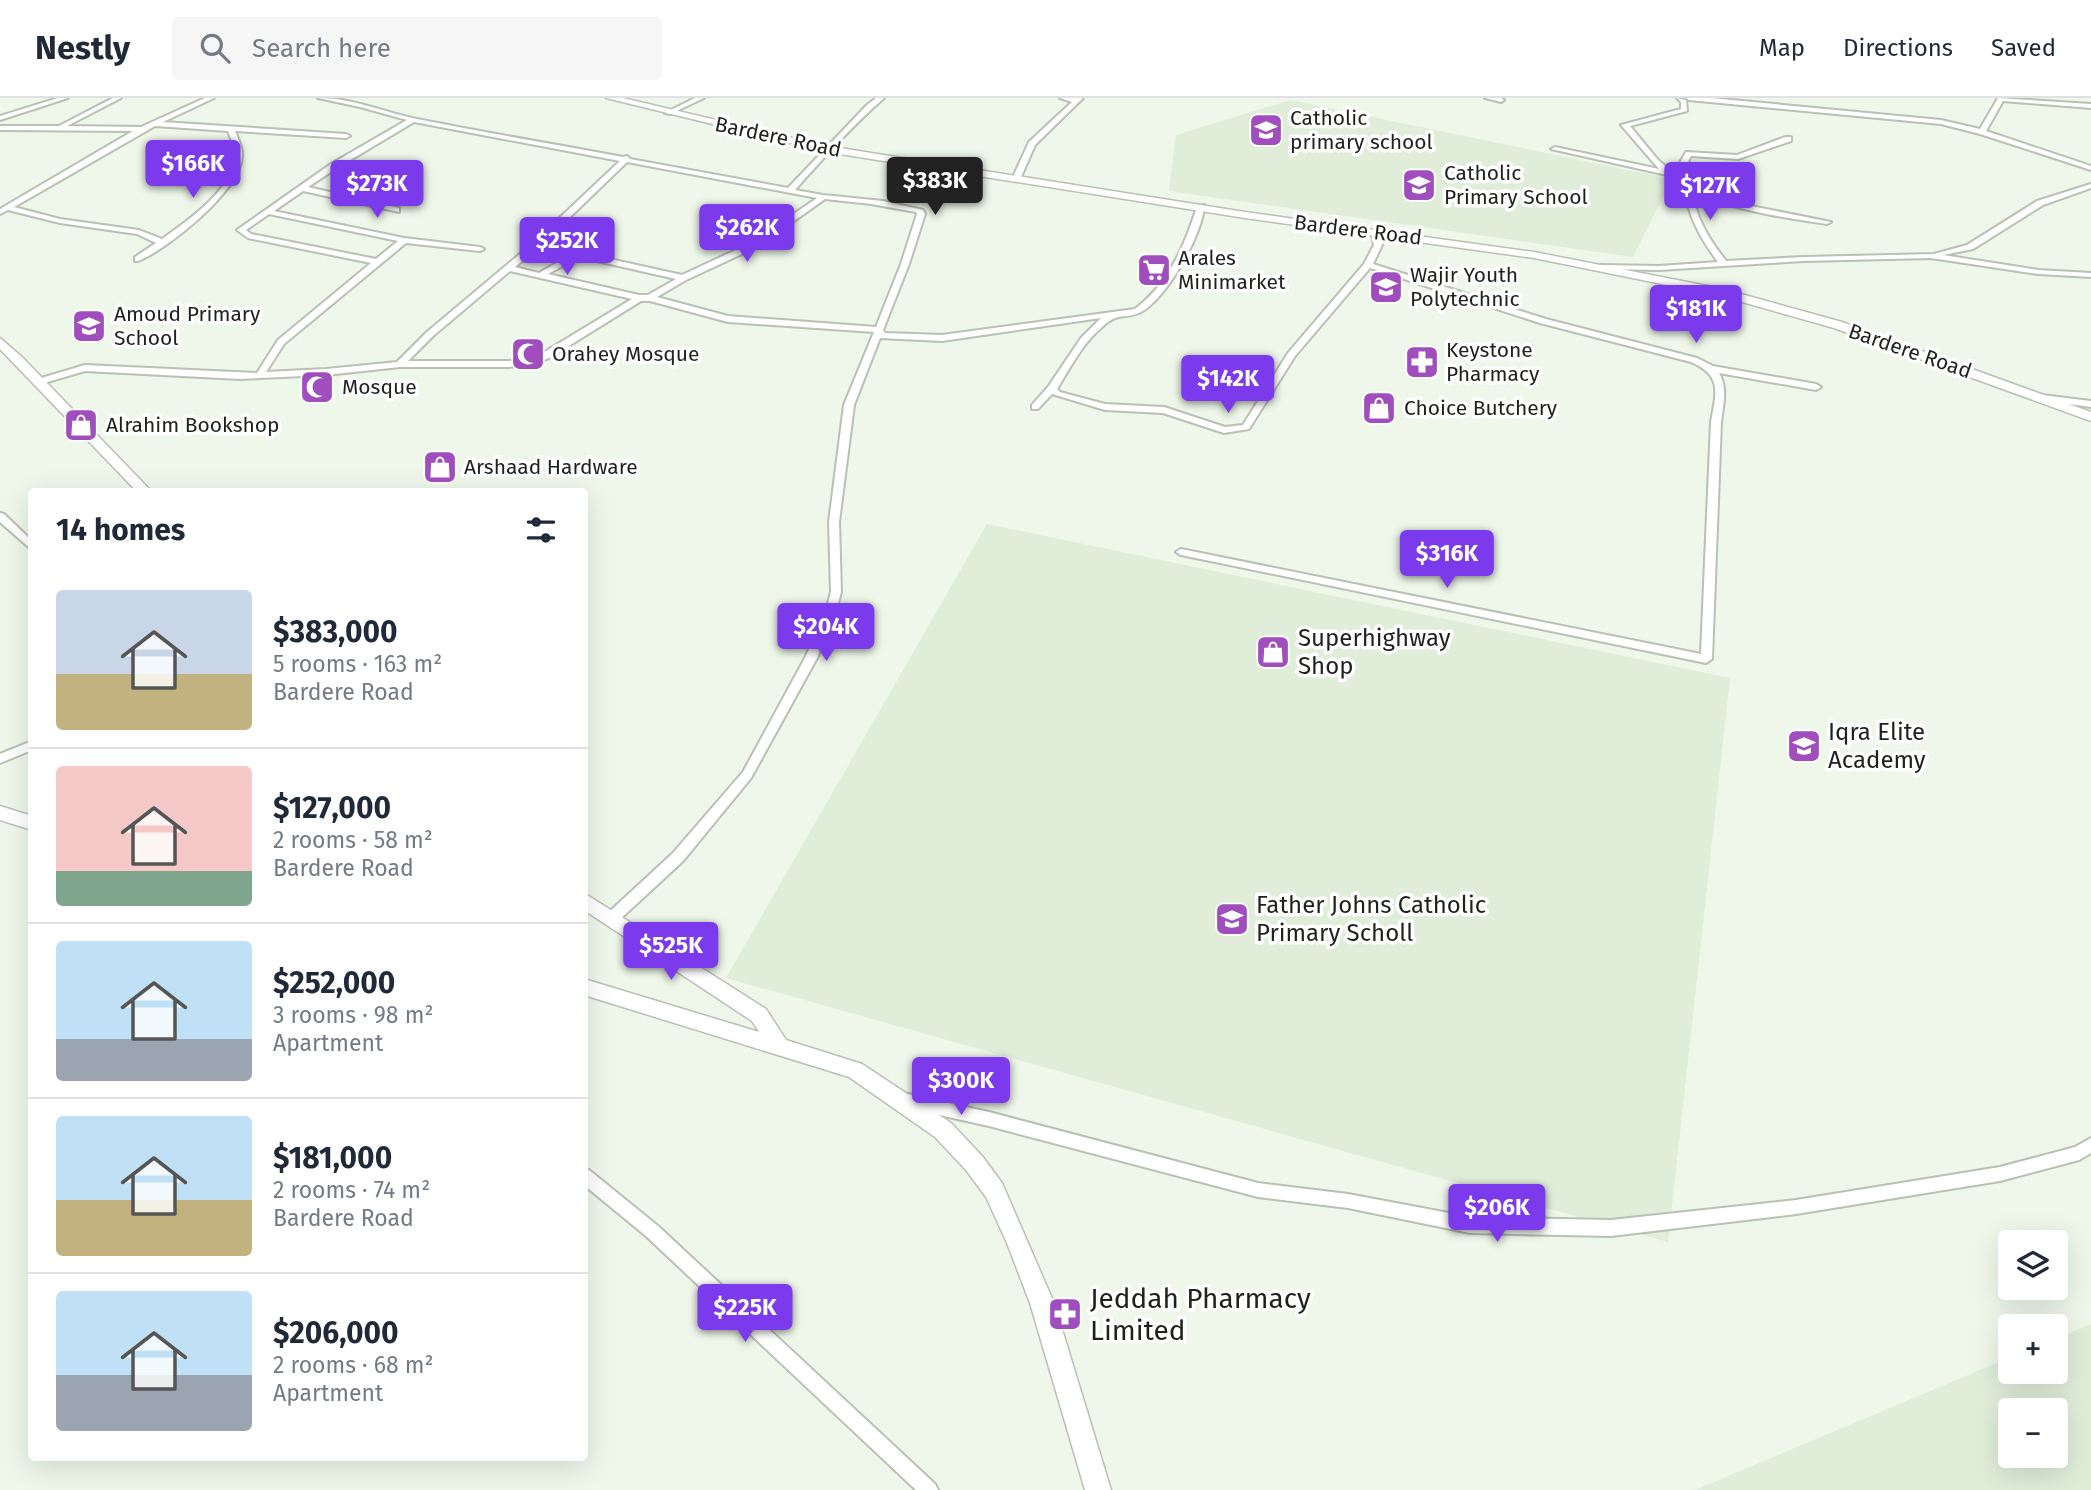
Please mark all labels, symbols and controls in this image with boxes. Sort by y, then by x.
search box [172,17,662,80]
text: Nestly [35,28,130,68]
icon: search [196,29,234,67]
text: Search here [252,33,391,64]
text: Map [1759,34,1805,62]
text: Directions [1843,34,1953,62]
text: Saved [1991,34,2056,62]
place label: Catholic primary school [1290,105,1433,155]
street label: Bardere Road [712,111,844,163]
school or university icon: Catholic primary school [1247,111,1285,149]
pin: $166K [144,140,242,200]
text: $166K [162,149,224,177]
pin: $383K [886,158,984,217]
pin: $273K [328,160,426,220]
place label: Catholic Primary School [1444,160,1588,210]
pin: $127K [1661,162,1759,222]
text: $383K [903,166,967,194]
school or university icon: Catholic Primary School [1400,166,1438,204]
text: $273K [346,169,408,197]
text: $127K [1680,171,1740,199]
pin: $262K [698,204,796,264]
street label: Bardere Road [1293,209,1423,251]
text: $262K [715,213,779,241]
pin: $252K [518,218,616,277]
text: $252K [536,226,598,254]
place label: Arales Minimarket [1178,245,1286,295]
supermarket icon: Arales Minimarket [1135,251,1173,289]
place label: Wajir Youth Polytechnic [1410,262,1519,312]
school or university icon: Wajir Youth Polytechnic [1367,268,1405,306]
pin: $181K [1647,286,1745,345]
text: $181K [1666,294,1726,322]
place label: Amoud Primary School [114,301,261,351]
school or university icon: Amoud Primary School [70,307,108,345]
street label: Bardere Road [1845,318,1975,384]
mosque icon: Orahey Mosque [509,335,547,373]
place label: Keystone Pharmacy [1446,337,1540,387]
place label: Orahey Mosque [552,341,700,367]
pharmacy icon: Keystone Pharmacy [1403,343,1441,381]
pin: $142K [1179,356,1277,415]
text: $142K [1197,364,1259,392]
mosque icon: Mosque [298,368,336,406]
place label: Mosque [342,374,417,400]
shop icon: Choice Butchery [1360,389,1398,427]
place label: Choice Butchery [1404,395,1558,421]
shop icon: Alrahim Bookshop [62,406,100,444]
place label: Alrahim Bookshop [106,412,280,438]
shop icon: Arshaad Hardware [421,448,459,486]
place label: Arshaad Hardware [464,454,638,480]
icon: filters [522,511,560,549]
text: 14 homes [56,512,185,548]
pin: $316K [1398,531,1496,590]
text: $316K [1416,539,1478,567]
pin: $204K [777,603,875,663]
text: $204K [793,612,859,640]
text: $383,000 [273,614,398,650]
icon: home [112,618,196,702]
place label: Superhighway Shop [1298,624,1451,680]
shop icon: Superhighway Shop [1254,633,1292,671]
text: 5 rooms · 163 m² [273,650,442,678]
text: Bardere Road [273,678,414,706]
place label: Iqra Elite Academy [1828,718,1926,774]
school or university icon: Iqra Elite Academy [1785,727,1823,765]
text: $127,000 [273,790,391,826]
icon: home [112,794,196,878]
text: 2 rooms · 58 m² [273,826,433,854]
text: Bardere Road [273,854,414,882]
place label: Father Johns Catholic Primary Scholl [1256,891,1486,947]
school or university icon: Father Johns Catholic Primary Scholl [1213,900,1251,938]
pin: $525K [622,922,720,982]
text: $525K [639,931,703,959]
text: $252,000 [273,965,395,1001]
icon: home [112,969,196,1053]
text: 3 rooms · 98 m² [273,1001,433,1029]
text: Apartment [273,1029,383,1057]
pin: $300K [912,1058,1010,1117]
text: $300K [928,1066,994,1094]
text: $181,000 [273,1140,392,1176]
icon: home [112,1144,196,1228]
text: 2 rooms · 74 m² [273,1176,430,1204]
pin: $206K [1448,1184,1546,1244]
text: $206K [1464,1193,1530,1221]
text: Bardere Road [273,1204,414,1232]
map controls [1998,1230,2068,1468]
button: layers [1998,1230,2068,1300]
place label: Jeddah Pharmacy Limited [1090,1282,1311,1347]
pin: $225K [696,1284,794,1344]
text: $225K [713,1293,777,1321]
pharmacy icon: Jeddah Pharmacy Limited [1046,1295,1084,1333]
button: + [1998,1314,2068,1384]
text: $206,000 [273,1315,399,1351]
icon: home [112,1319,196,1403]
text: 2 rooms · 68 m² [273,1351,434,1379]
text: Apartment [273,1379,383,1407]
button: − [1998,1398,2068,1468]

